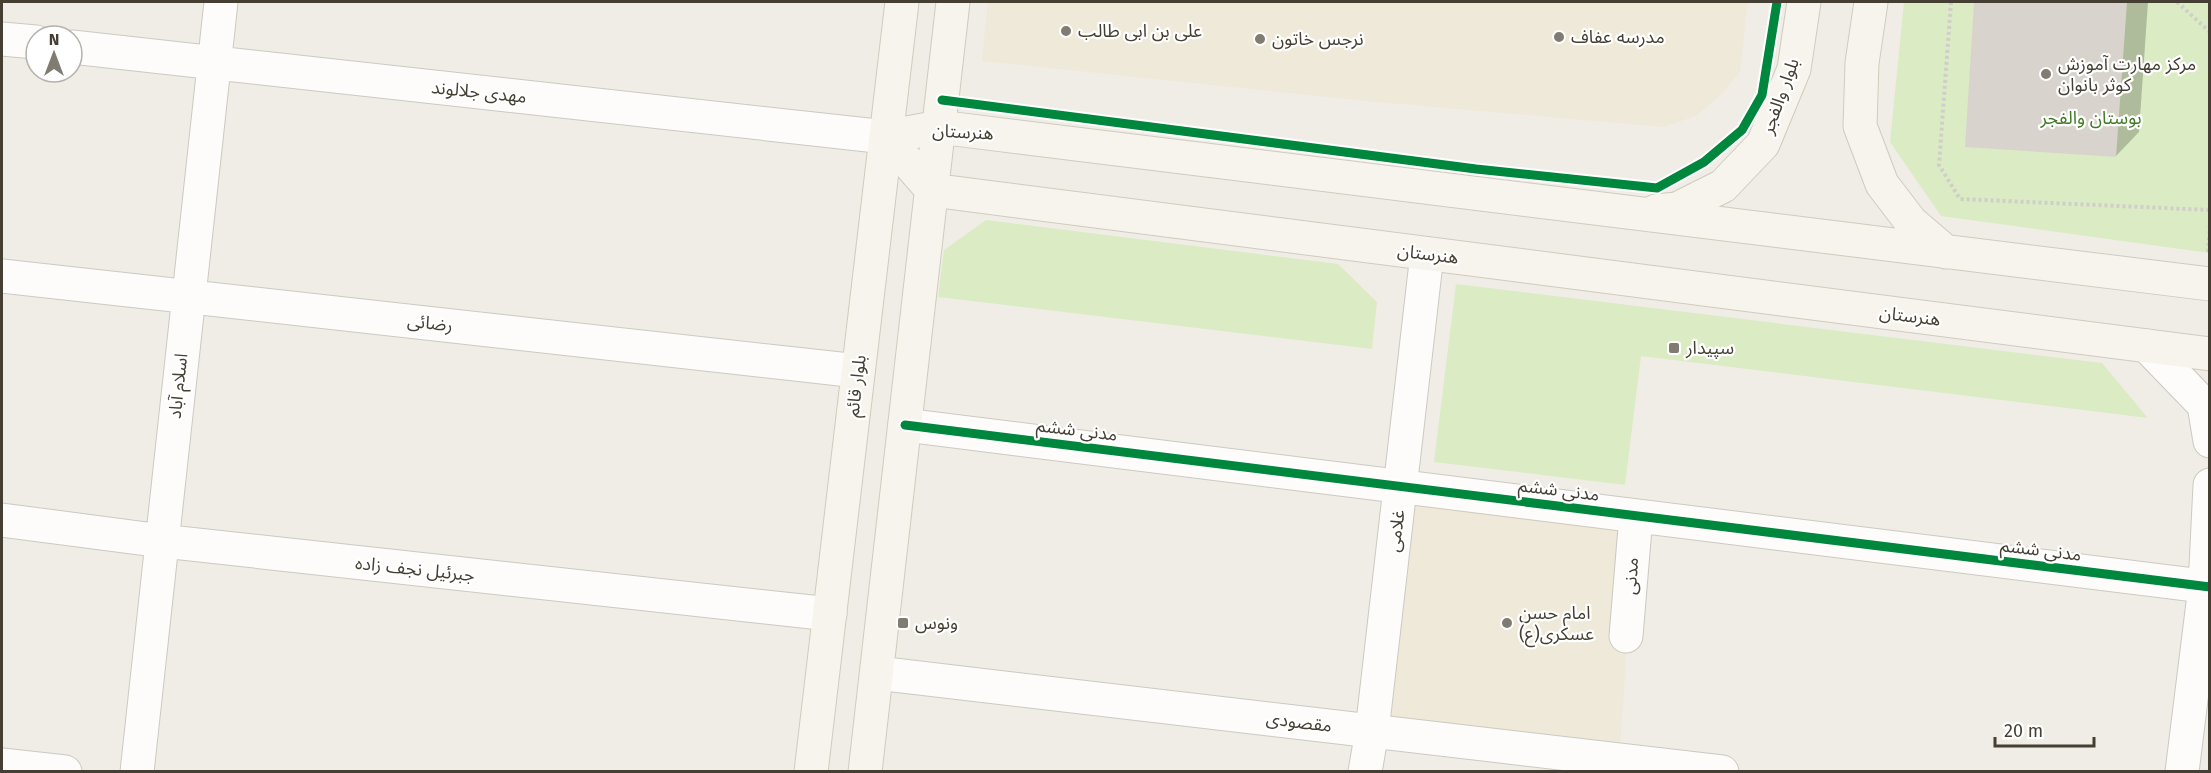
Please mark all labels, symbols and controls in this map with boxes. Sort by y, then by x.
place label: علی بن ابی طالب [1078,20,1202,42]
north arrow [24,24,84,84]
marker: علی بن ابی طالب [1059,24,1073,38]
place label: مدرسه عفاف [1571,26,1665,48]
place label: نرجس خاتون [1272,28,1364,50]
text: N [49,30,59,49]
marker: مدرسه عفاف [1552,30,1566,44]
marker: نرجس خاتون [1253,32,1267,46]
place label: مرکز مهارت آموزش کوثر بانوان [2058,53,2196,96]
street label: بلوار والفجر [1756,55,1804,138]
marker: مرکز مهارت آموزش کوثر بانوان [2039,67,2053,81]
street label: مهدی جلالوند [430,76,528,108]
park label: بوستان والفجر [2039,107,2142,129]
street label: هنرستان [932,119,994,145]
street label: هنرستان [1396,239,1460,269]
street label: هنرستان [1878,301,1942,331]
street label: رضائی [406,310,454,336]
place label: سپیدار [1685,337,1734,359]
marker: سپیدار [1667,341,1681,355]
street label: اسلام آباد [164,352,195,420]
street label: بلوار قائم [841,354,873,419]
street label: مدنی ششم [1035,414,1119,448]
street label: مدنی ششم [1517,474,1601,508]
street label: غلامی [1382,509,1410,553]
street label: مدنی ششم [1999,534,2083,568]
street label: جبرئیل نجف زاده [354,552,476,586]
street label: مدنی [1619,557,1643,595]
place label: امام حسن عسکری(ع) [1519,602,1594,648]
place label: ونوس [915,612,958,634]
marker: ونوس [896,616,910,630]
marker: امام حسن عسکری(ع) [1500,616,1514,630]
street label: مقصودی [1265,707,1333,737]
scale bar [1995,710,2094,748]
text: 20 m [2004,720,2043,742]

